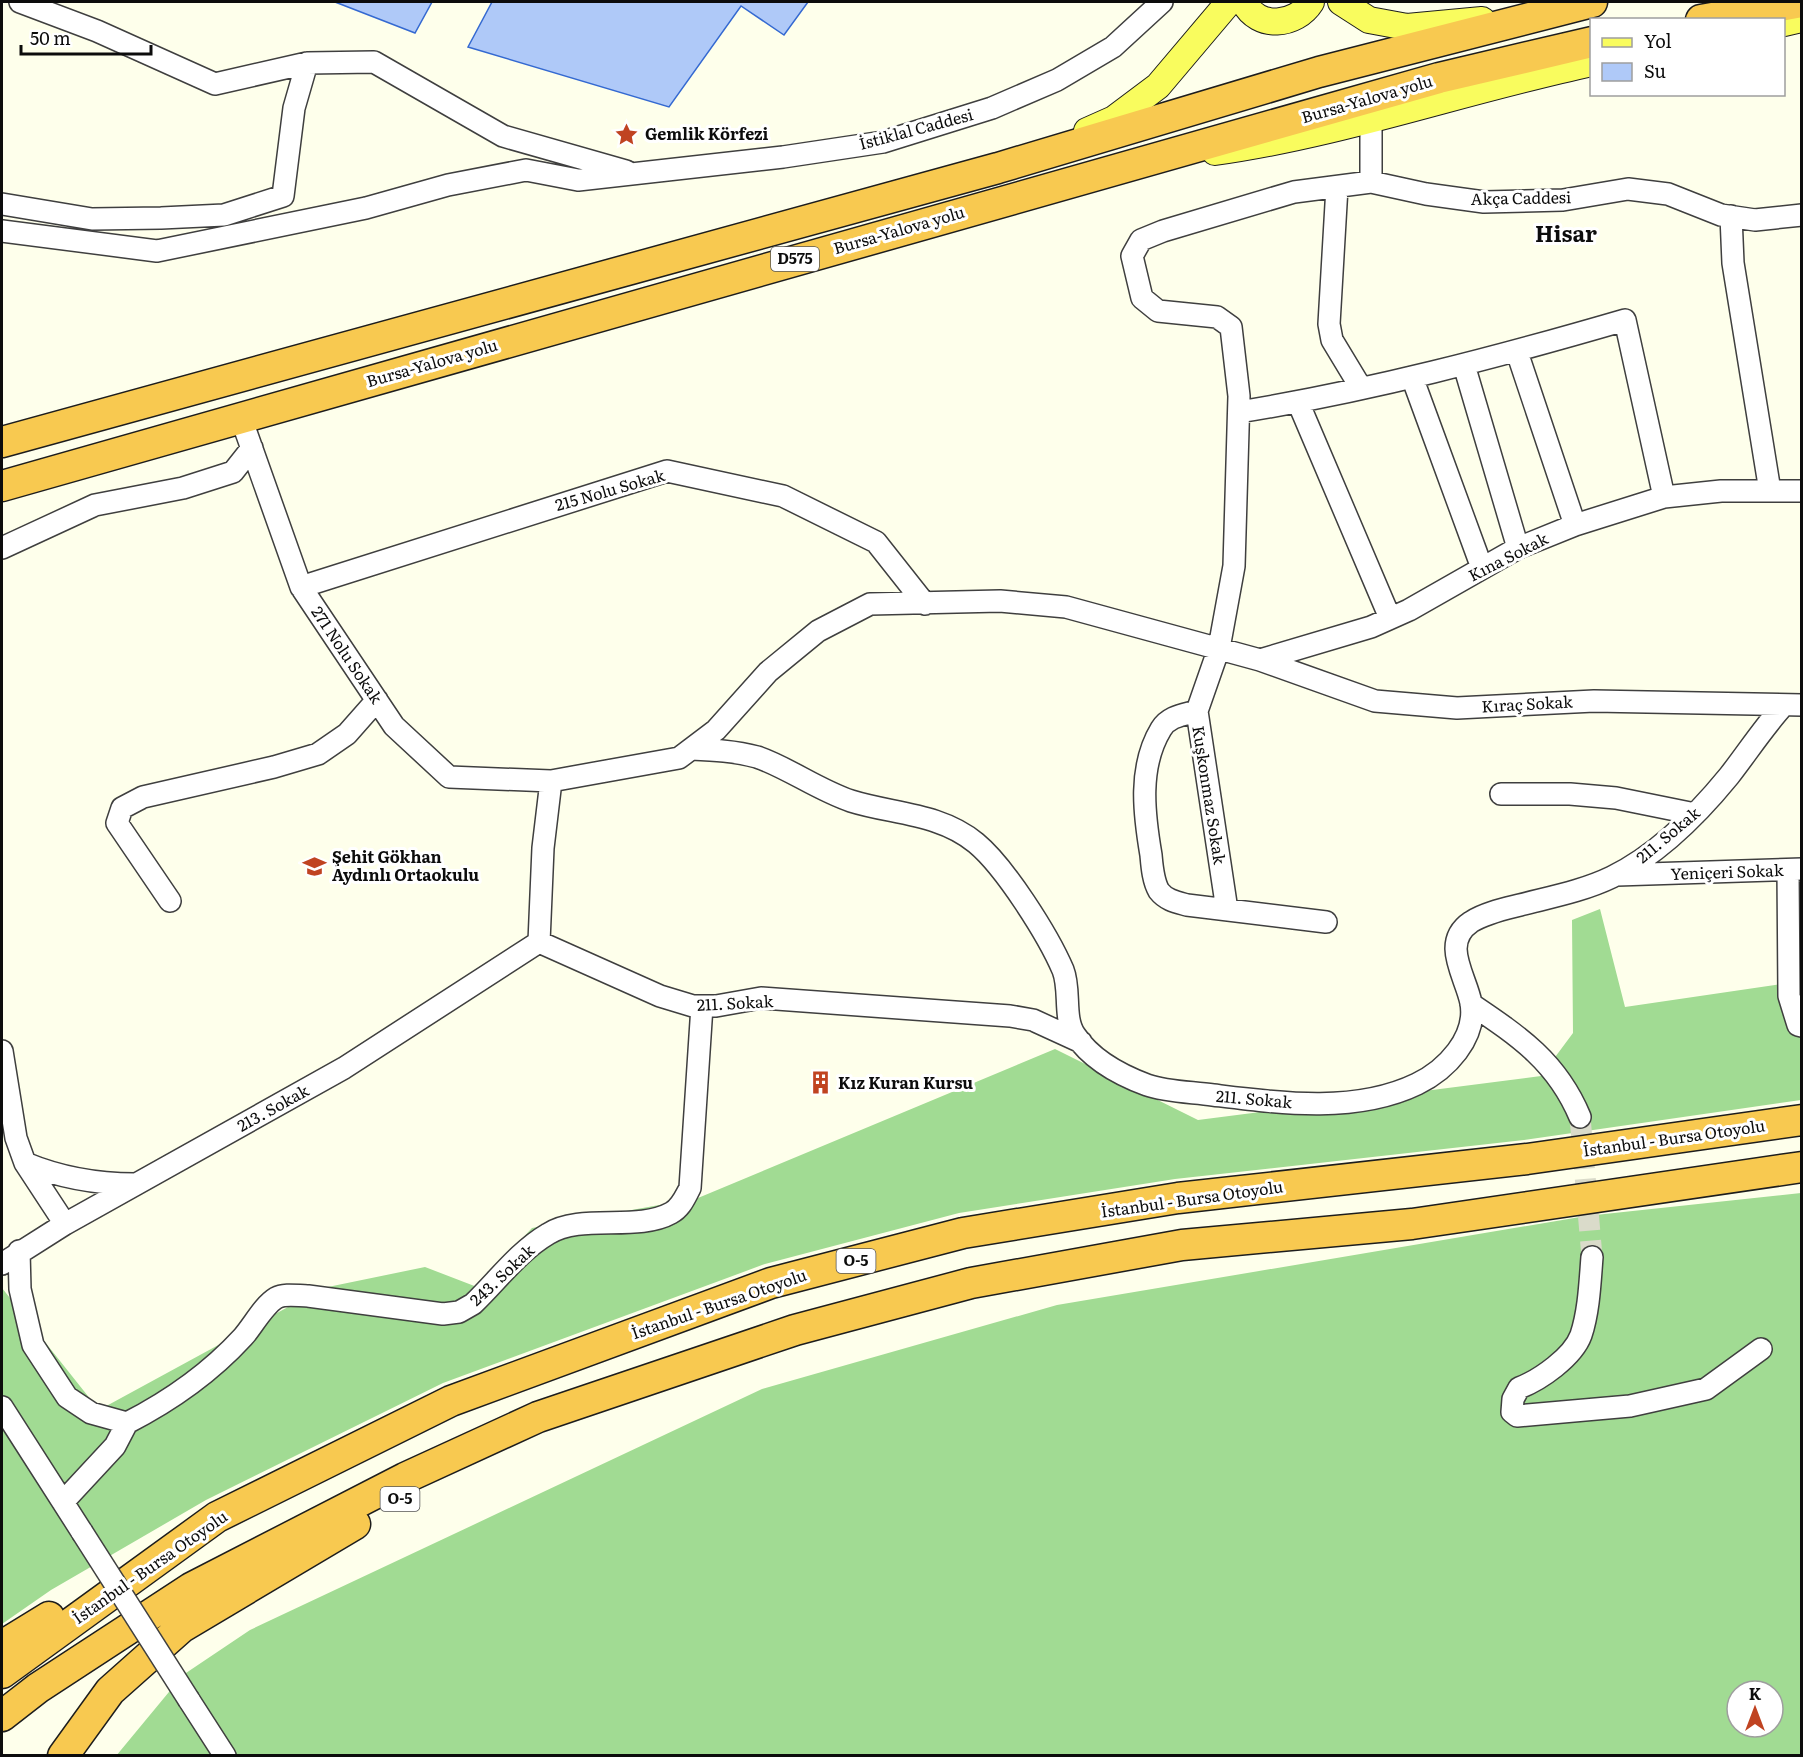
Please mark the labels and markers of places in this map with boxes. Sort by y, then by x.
place icon: Gemlik Körfezi [614,121,640,147]
place label: Gemlik Körfezi [645,121,769,145]
place label: Şehit Gökhan Aydınlı Ortaokulu [332,844,479,886]
school or university icon: Şehit Gökhan Aydınlı Ortaokulu [301,853,327,879]
building icon: Kız Kuran Kursu [807,1070,833,1096]
place label: Kız Kuran Kursu [838,1070,973,1094]

